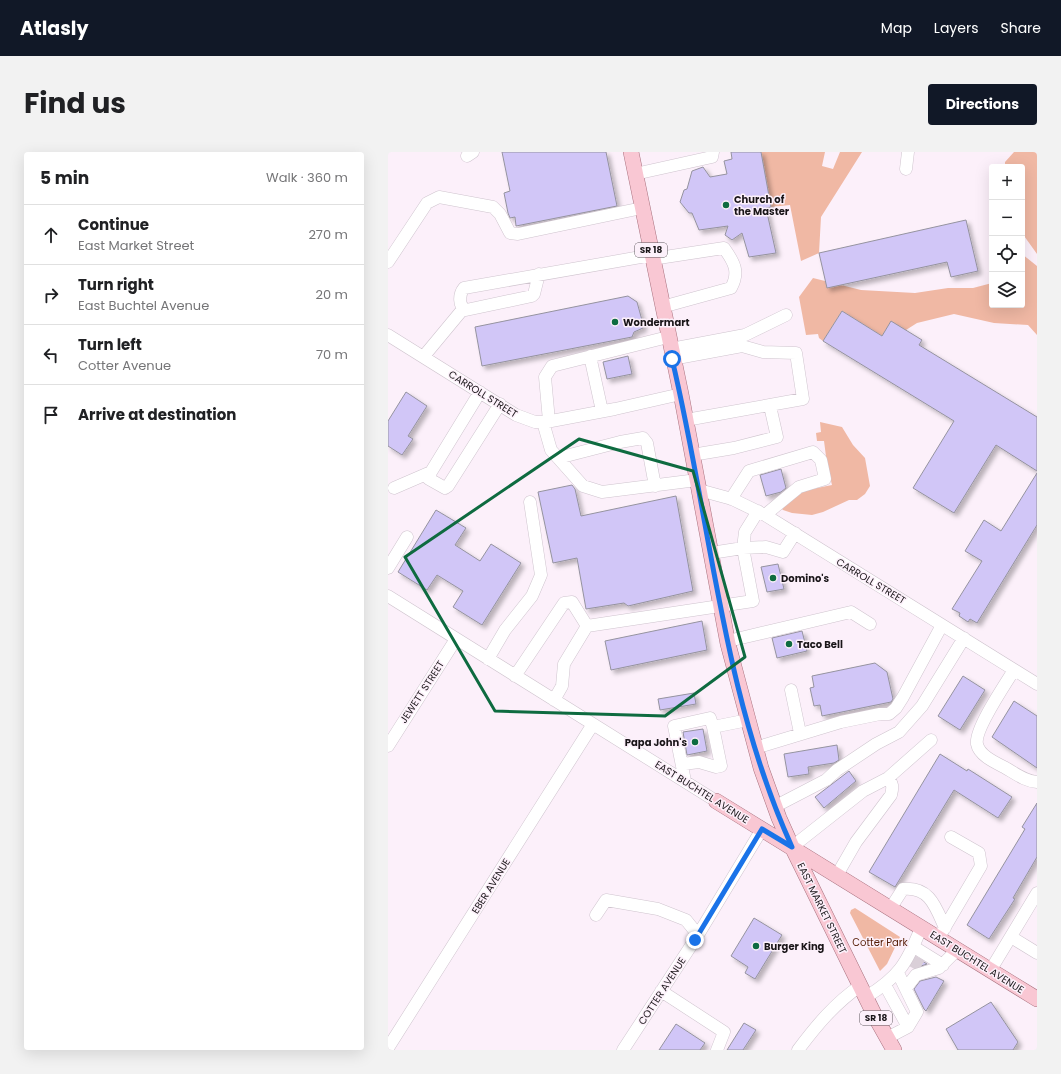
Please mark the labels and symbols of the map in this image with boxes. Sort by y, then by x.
place label: Church of the Master [734,192,790,219]
marker: Church of the Master [721,200,731,210]
road number: SR 18 [635,243,667,257]
place label: Wondermart [623,315,690,330]
marker: Wondermart [610,317,620,327]
route start [663,350,681,368]
street label: CARROLL STREET [446,367,521,422]
street label: CARROLL STREET [833,554,909,608]
place label: Domino's [781,571,829,586]
marker: Domino's [768,573,778,583]
place label: Taco Bell [797,637,843,652]
marker: Taco Bell [784,639,794,649]
street label: JEWETT STREET [396,657,448,726]
place label: Papa John's [625,735,687,750]
marker: Papa John's [690,737,700,747]
street label: EAST BUCHTEL AVENUE [652,757,752,827]
street label: EBER AVENUE [468,855,514,917]
street label: EAST MARKET STREET [793,860,851,957]
street label: EAST BUCHTEL AVENUE [927,927,1027,997]
route end [686,931,704,949]
park label: Cotter Park [852,935,909,950]
place label: Burger King [764,939,825,954]
marker: Burger King [751,941,761,951]
street label: COTTER AVENUE [635,954,689,1028]
road number: SR 18 [860,1011,892,1025]

